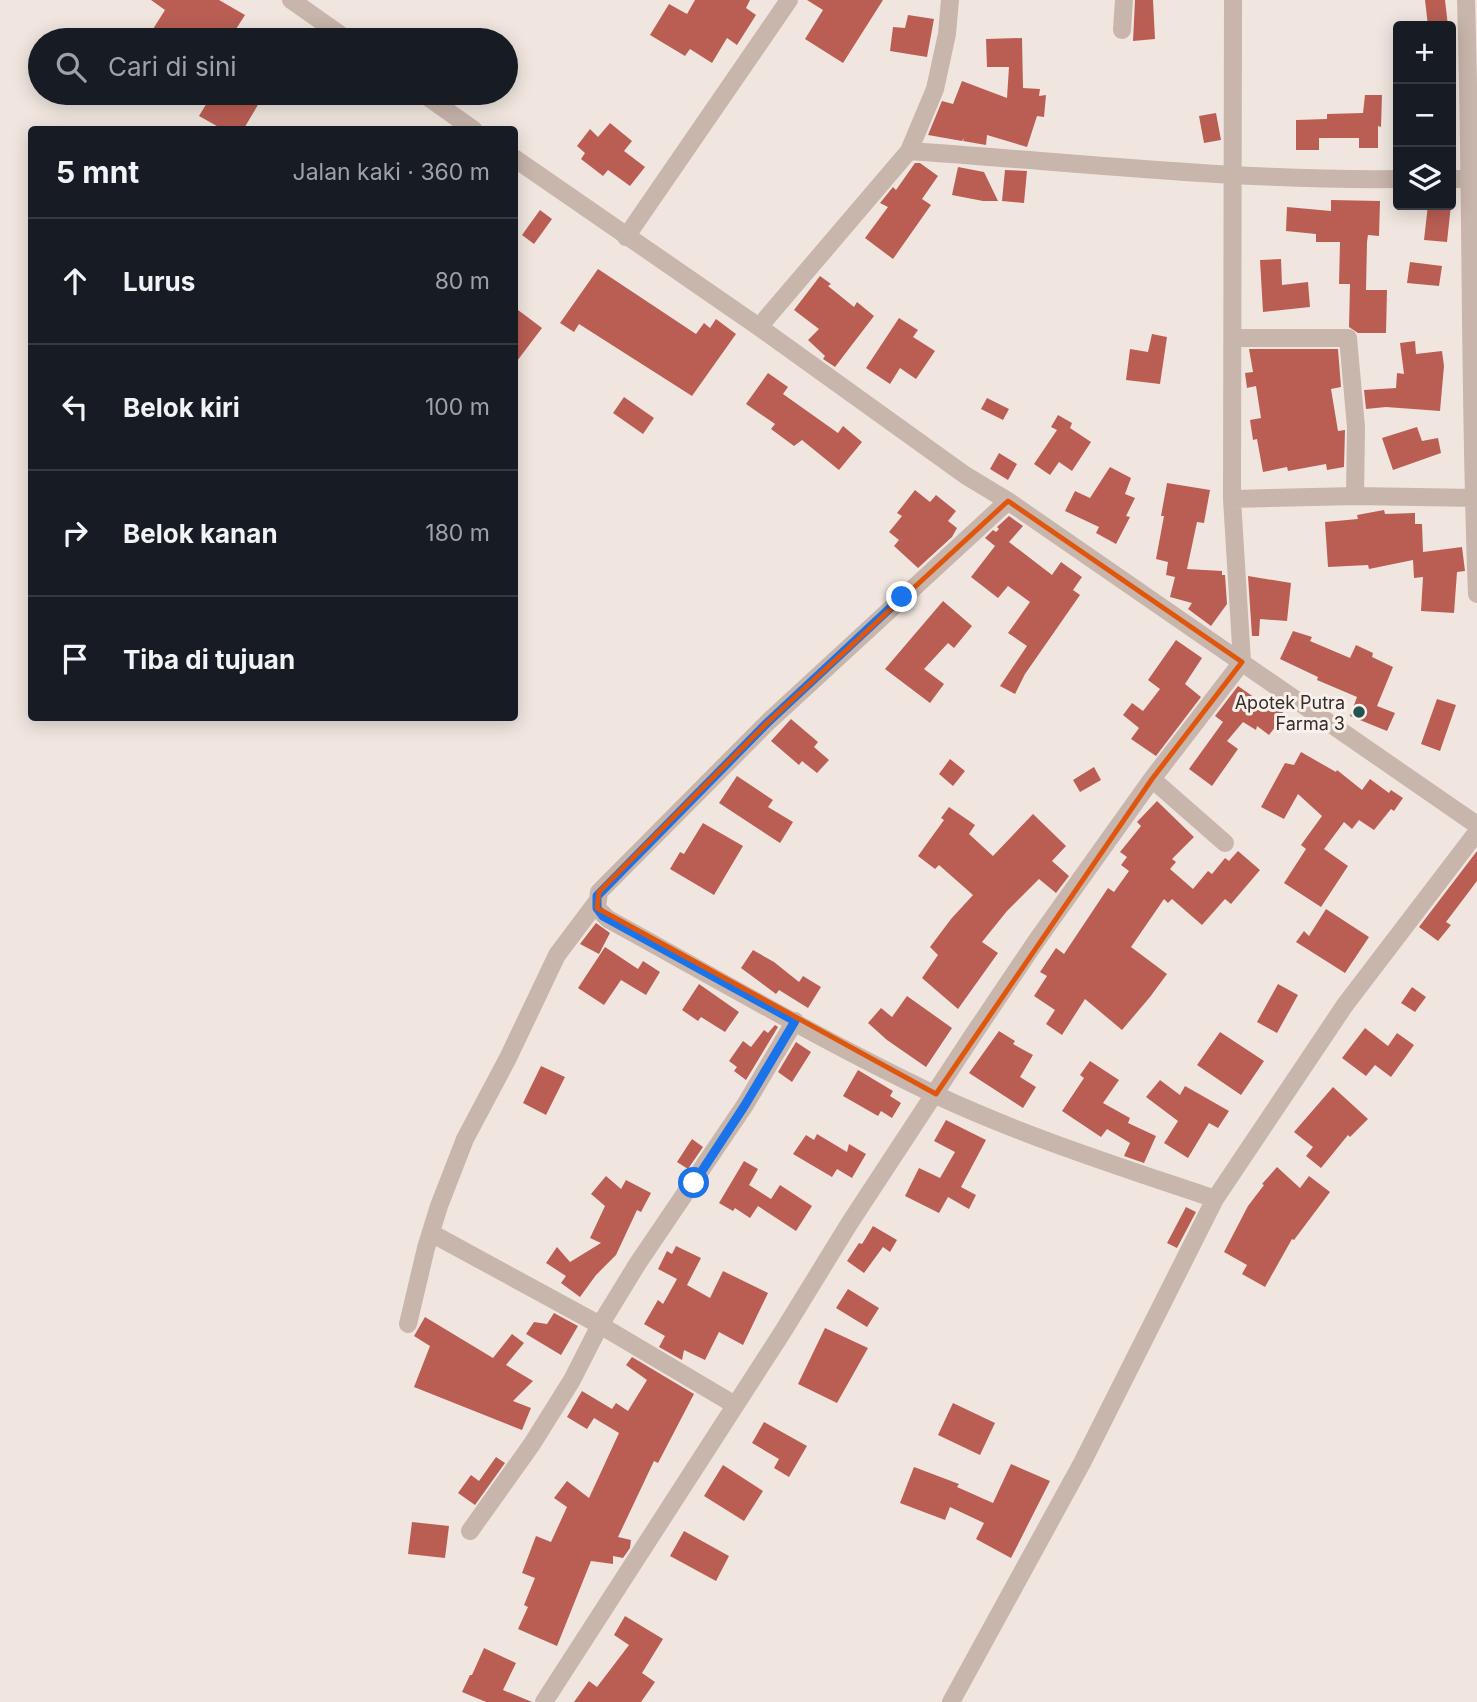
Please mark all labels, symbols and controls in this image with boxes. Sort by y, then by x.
map controls [1393,21,1456,210]
button: + [1393,21,1456,84]
search box [28,28,518,105]
icon: search [52,48,90,86]
text: Cari di sini [108,51,237,82]
button: − [1393,84,1456,147]
button: layers [1393,147,1456,210]
text: 5 mnt [56,154,139,190]
text: Jalan kaki · 360 m [293,158,490,186]
icon: ahead [56,262,94,300]
text: Lurus [123,266,195,297]
text: 80 m [435,267,490,295]
icon: left [56,388,94,426]
text: Belok kiri [123,392,240,423]
text: 100 m [425,393,490,421]
icon: right [56,514,94,552]
text: Belok kanan [123,518,278,549]
text: 180 m [425,519,490,547]
route end [886,581,917,612]
icon: arrive [56,640,94,678]
text: Tiba di tujuan [123,644,295,675]
place label: Apotek Putra Farma 3 [1235,692,1345,734]
marker: Apotek Putra Farma 3 [1351,704,1367,720]
route start [678,1167,709,1198]

